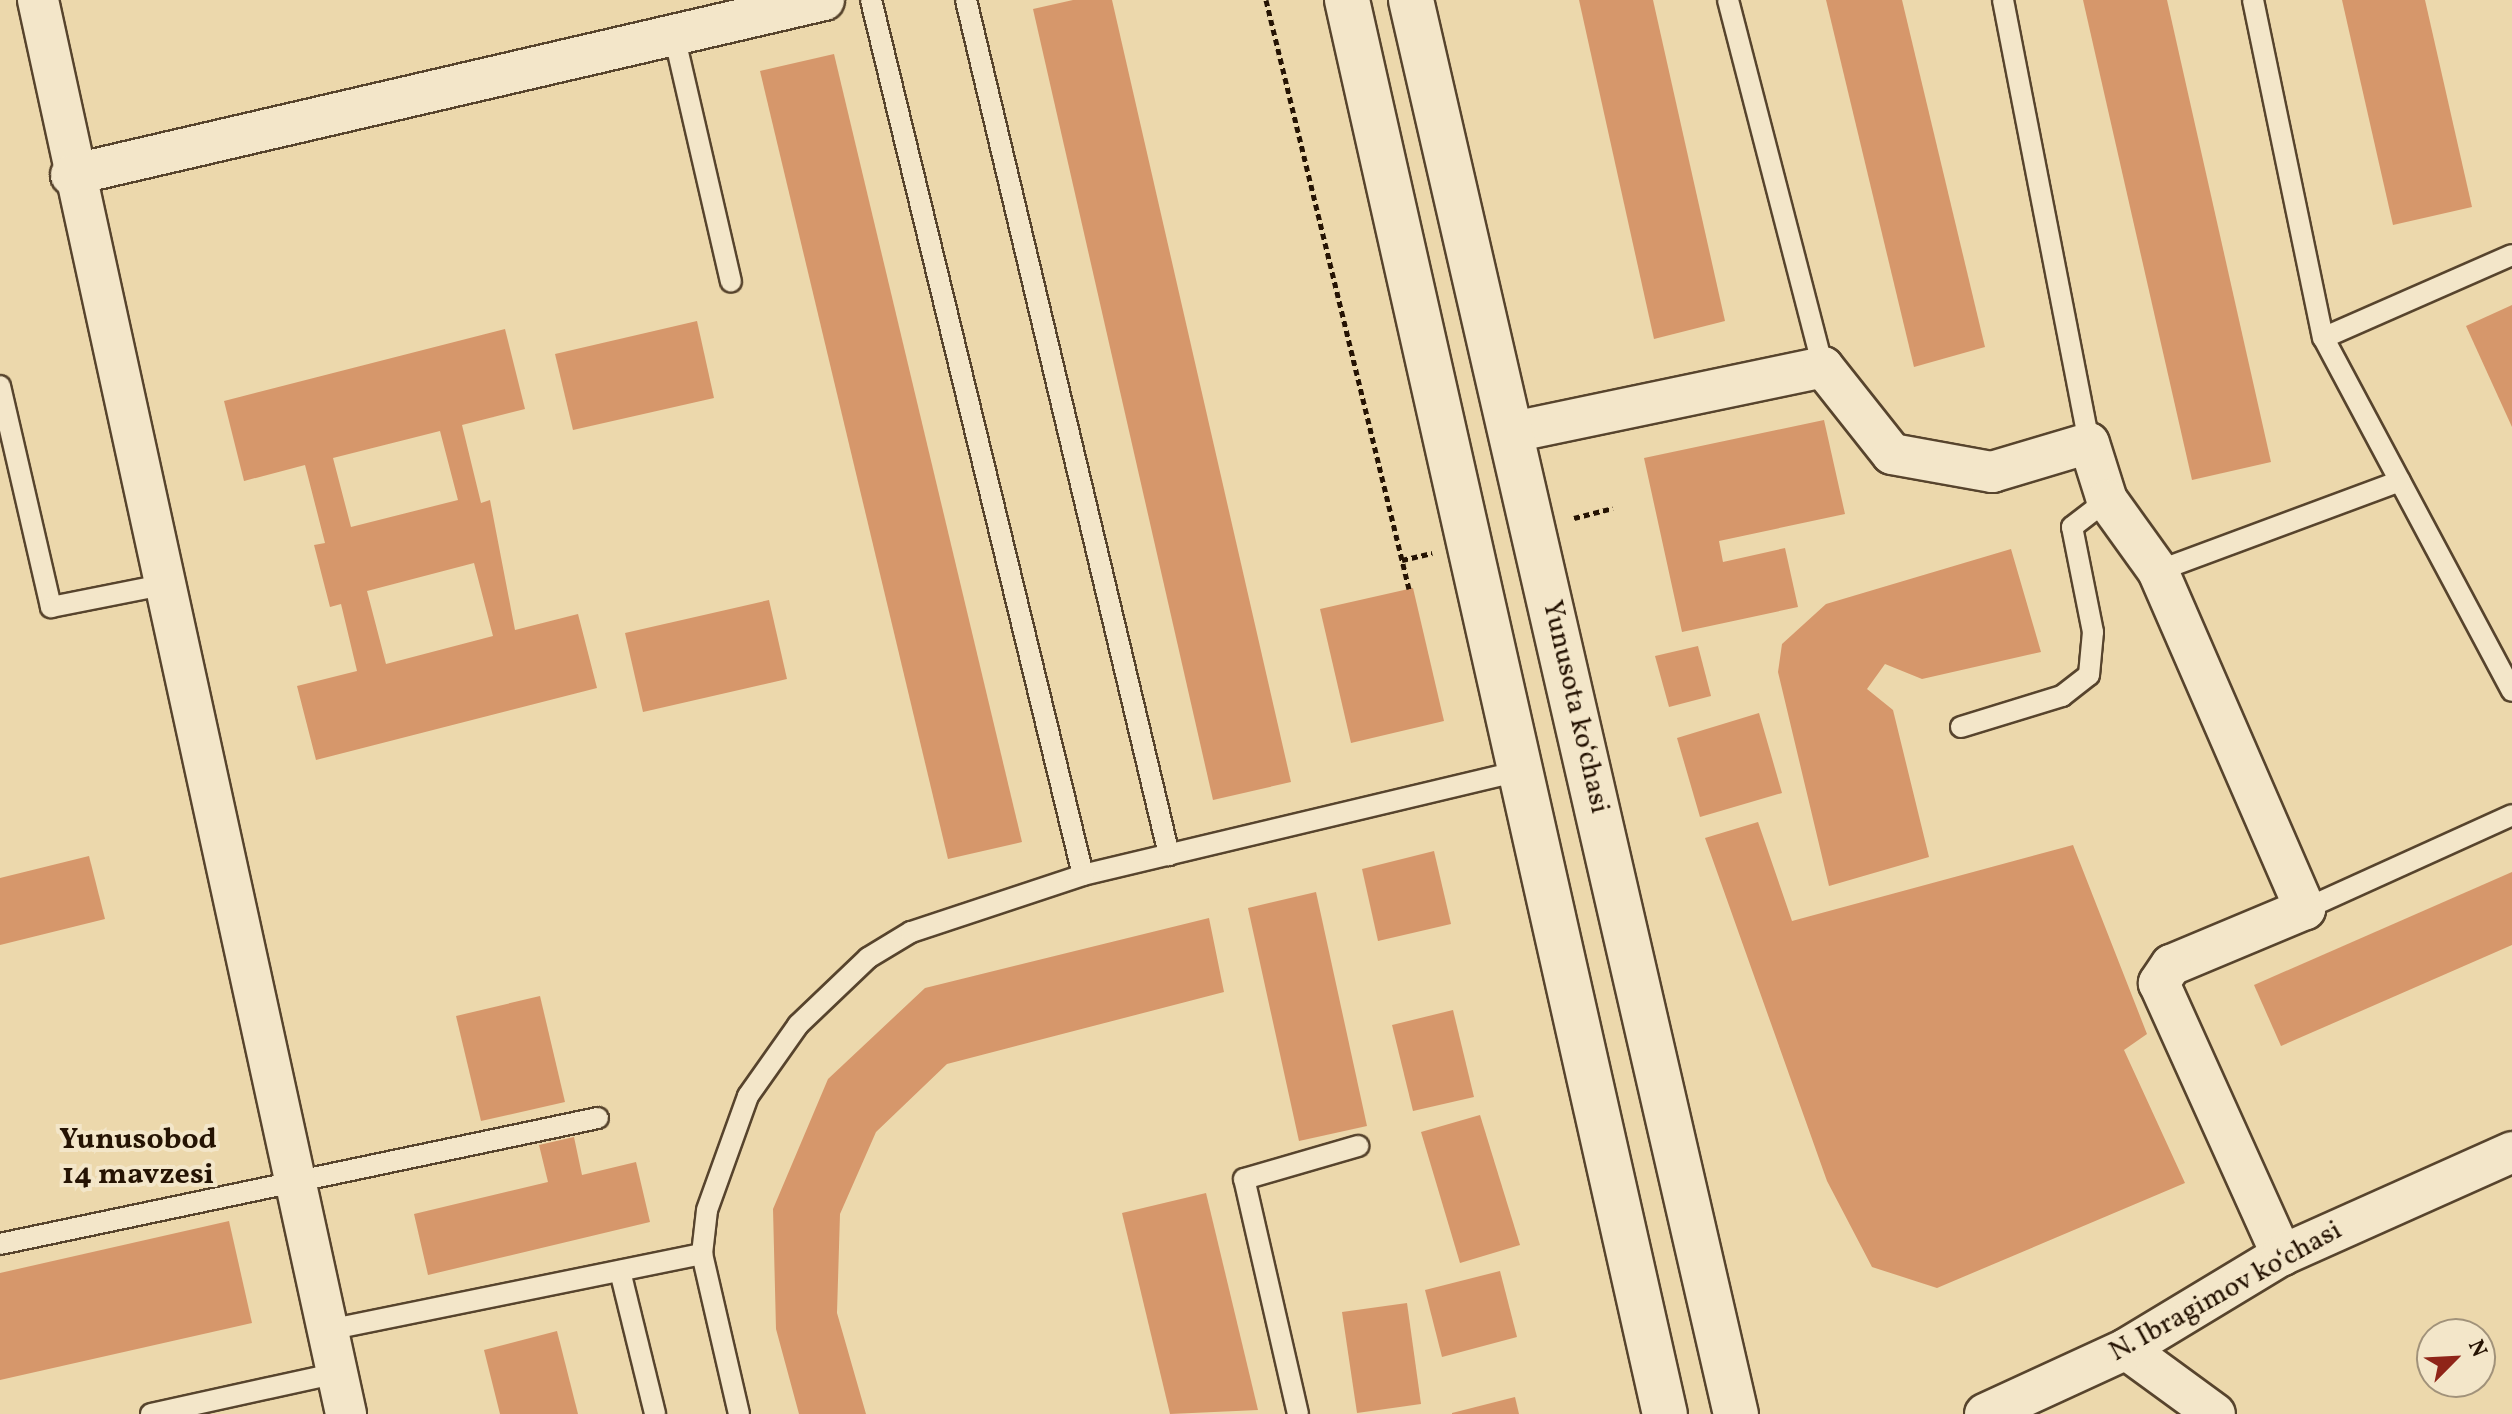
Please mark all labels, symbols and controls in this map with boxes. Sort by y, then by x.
street label: Yunusota koʻchasi [1534,597,1616,817]
district label: Yunusobod 14 mavzesi [59,1122,217,1192]
street label: N. Ibragimov koʻchasi [2104,1214,2348,1370]
north arrow [2416,1318,2496,1398]
text: N [2459,1335,2494,1362]

